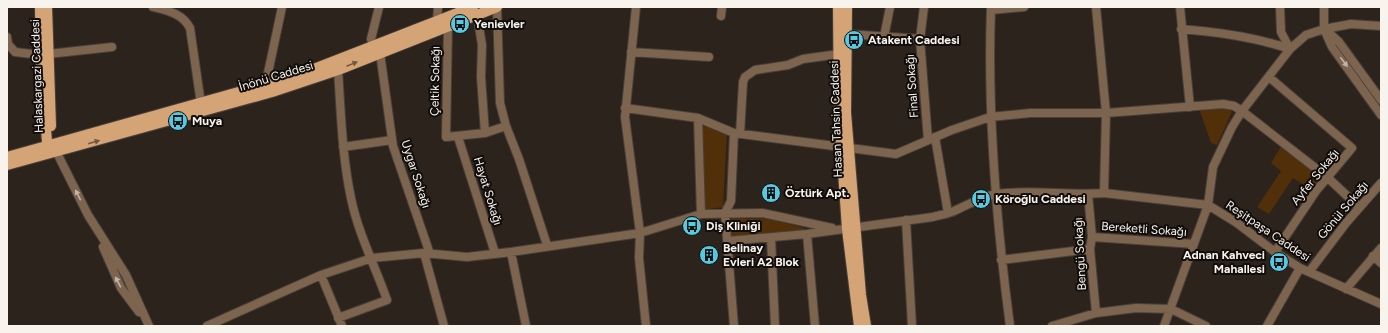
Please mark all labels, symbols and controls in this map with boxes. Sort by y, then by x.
bus stop icon: Yenievler [449,13,471,35]
place label: Yenievler [474,17,525,31]
street label: Halaskargazi Caddesi [28,19,46,133]
bus stop icon: Atakent Caddesi [843,29,865,51]
place label: Atakent Caddesi [868,33,960,47]
street label: Çeltik Sokağı [427,46,443,116]
street label: Final Sokağı [903,54,921,118]
one-way arrow [1339,57,1347,67]
street label: İnönü Caddesi [237,58,315,94]
street label: Hasan Tahsin Caddesi [827,60,845,178]
one-way arrow [347,61,358,67]
bus stop icon: Muya [167,110,189,132]
place label: Muya [192,114,222,128]
one-way arrow [88,138,100,144]
street label: Uygar Sokağı [398,138,434,210]
street label: Ayfer Sokağı [1288,146,1342,208]
street label: Hayat Sokağı [471,155,505,227]
street label: Gönül Sokağı [1315,178,1371,242]
building icon: Öztürk Apt. [760,182,782,204]
place label: Öztürk Apt. [785,186,849,200]
bus stop icon: Köroğlu Caddesi [970,188,992,210]
one-way arrow [75,189,81,201]
place label: Köroğlu Caddesi [995,192,1086,206]
street label: Reşitpaşa Caddesi [1223,198,1313,264]
bus stop icon: Diş Kliniği [681,215,703,237]
street label: Bengü Sokağı [1071,217,1089,291]
place label: Diş Kliniği [706,219,761,233]
street label: Bereketli Sokağı [1101,219,1187,239]
place label: Belinay Evleri A2 Blok [723,241,800,269]
building icon: Belinay Evleri A2 Blok [698,244,720,266]
place label: Adnan Kahveci Mahallesi [1183,248,1265,276]
bus stop icon: Adnan Kahveci Mahallesi [1268,251,1290,273]
one-way arrow [115,277,122,288]

